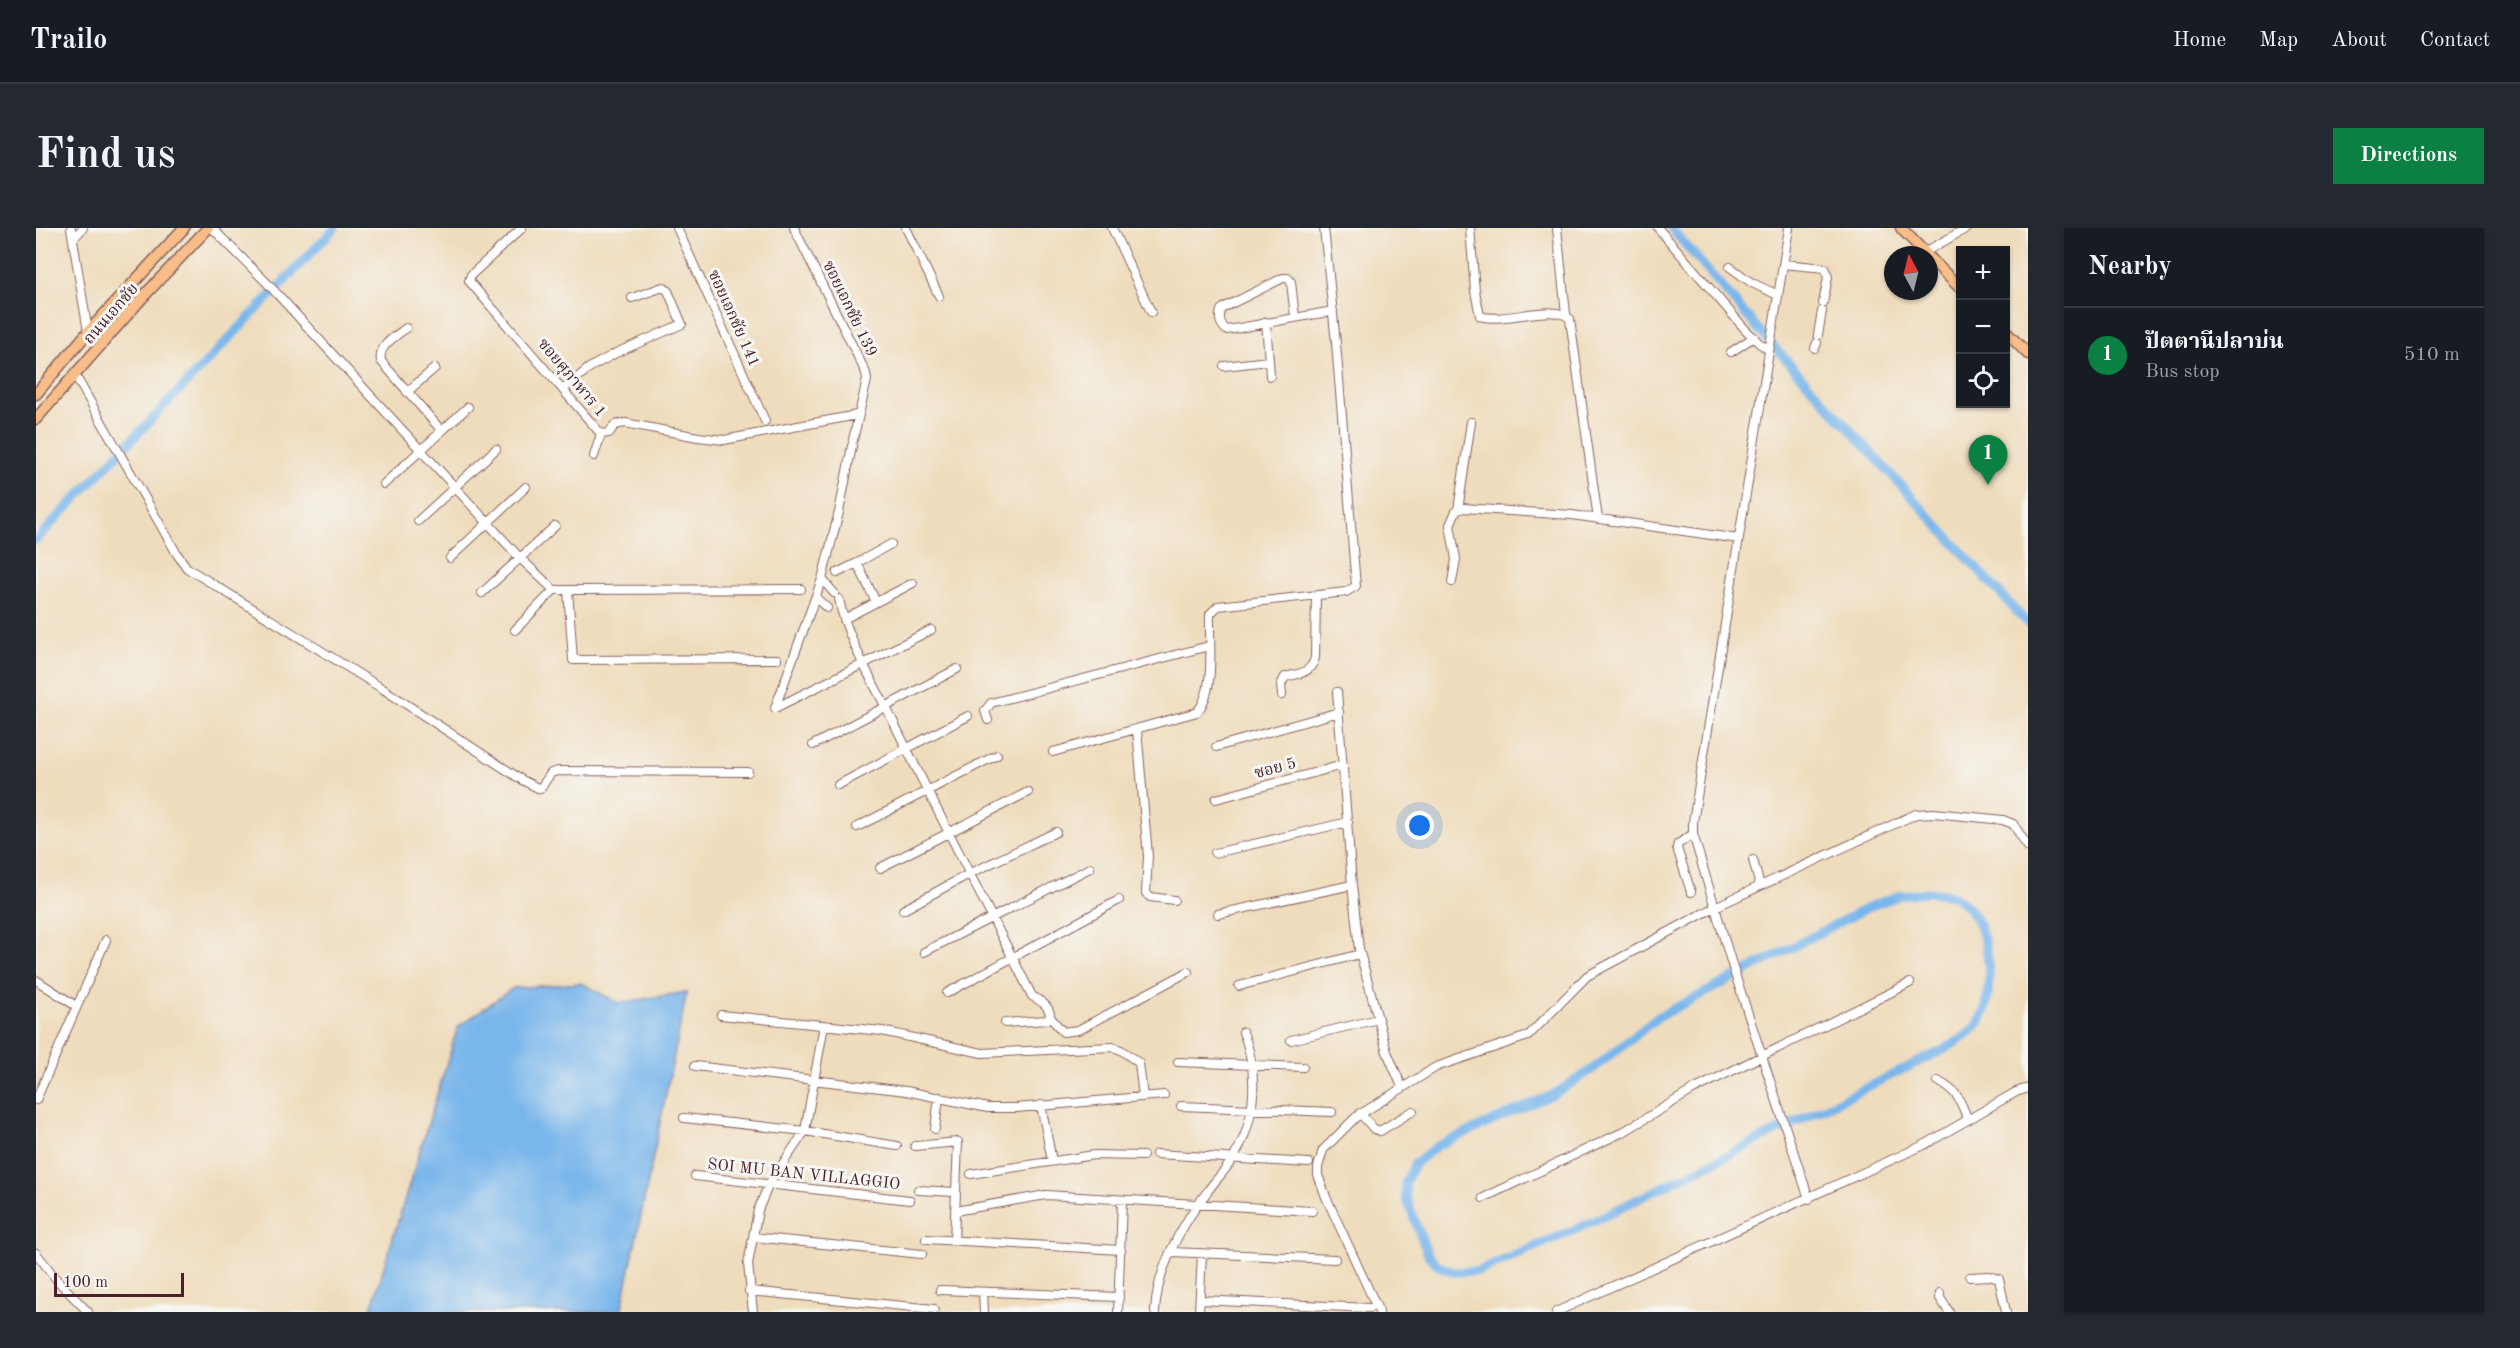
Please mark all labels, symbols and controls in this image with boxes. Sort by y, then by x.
text: Trailo [30,27,107,55]
text: Home [2173,30,2226,51]
text: Map [2259,30,2298,51]
text: About [2331,30,2387,51]
text: Contact [2420,30,2490,51]
button: Directions [2333,128,2484,184]
text: Find us [36,135,175,177]
north arrow [1884,246,1938,300]
map controls [1956,246,2010,408]
button: + [1956,246,2010,300]
text: Nearby [2088,254,2172,280]
street label: ซอยเอกชัย 139 [819,258,880,359]
street label: ซอยเอกชัย 141 [705,268,763,370]
street label: ถนนเอกชัย [80,280,142,348]
button: − [1956,300,2010,354]
text: ปัตตานีปลาบ่น [2145,331,2284,353]
street label: ซอยศุภาหาร 1 [533,336,609,422]
text: 1 [2102,345,2113,365]
text: 510 m [2404,345,2460,365]
button: locate [1956,354,2010,408]
text: Bus stop [2145,362,2220,382]
pin: 1 [1968,436,2008,485]
street label: ซอย 5 [1253,756,1298,782]
your location [1405,811,1434,840]
street label: SOI MU BAN VILLAGGIO [707,1157,901,1193]
scale bar [54,1270,184,1298]
text: 100 m [63,1275,108,1291]

